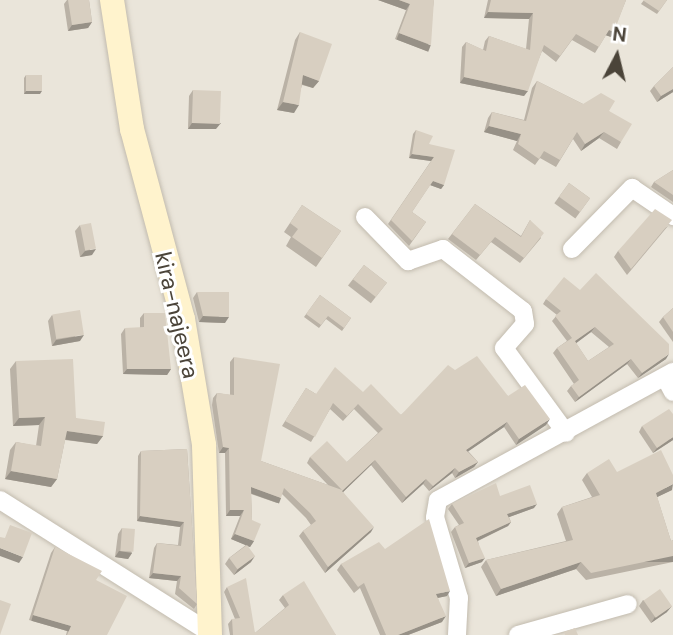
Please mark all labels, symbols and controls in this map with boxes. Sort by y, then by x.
north arrow [582,21,652,91]
text: N [611,21,628,48]
street label: kira-najeera [149,249,205,381]

